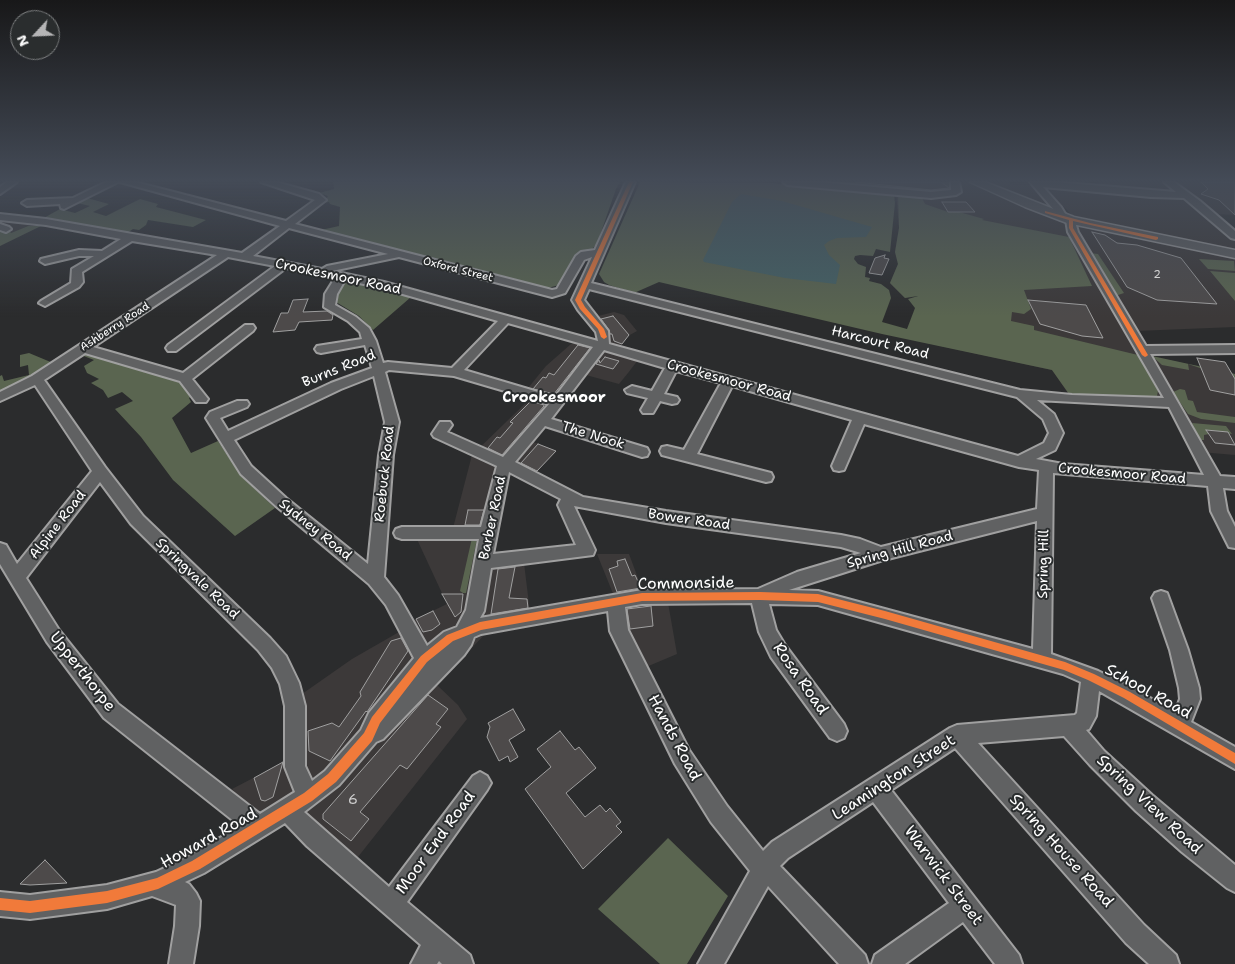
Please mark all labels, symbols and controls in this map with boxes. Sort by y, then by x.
north arrow [10,10,60,60]
text: N [12,32,33,50]
street label: Crookesmoor Road [274,255,402,299]
street label: Oxford Street [422,255,494,285]
house number: 2 [1153,268,1161,282]
street label: Ashberry Road [78,300,152,354]
street label: Harcourt Road [830,323,930,363]
street label: Burns Road [300,347,378,391]
street label: Crookesmoor Road [665,356,793,406]
district label: Crookesmoor [502,389,606,407]
street label: The Nook [560,419,626,453]
street label: Roebuck Road [372,425,398,523]
street label: Crookesmoor Road [1057,460,1187,488]
street label: Barber Road [476,475,510,561]
street label: Alpine Road [26,487,90,563]
street label: Sydney Road [275,496,355,564]
street label: Bower Road [647,506,731,534]
street label: Spring Hill Road [845,528,955,572]
street label: Spring Hill [1035,529,1053,599]
street label: Springvale Road [152,535,242,623]
street label: Commonside [637,574,735,594]
street label: Upperthorpe [45,628,119,716]
street label: Rosa Road [768,639,832,719]
street label: School Road [1101,660,1195,724]
street label: Hands Road [643,692,705,784]
street label: Leamington Street [829,731,959,825]
street label: Spring View Road [1092,751,1206,859]
street label: Moor End Road [392,788,480,898]
street label: Spring House Road [1005,790,1117,912]
house number: 6 [348,792,358,808]
street label: Howard Road [158,805,260,873]
street label: Warwick Street [899,823,987,929]

